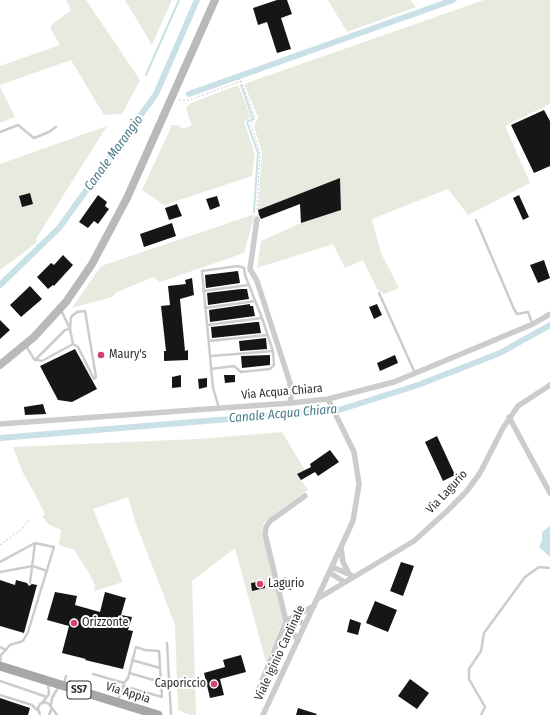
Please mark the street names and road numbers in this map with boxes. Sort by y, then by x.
street label: Via Acqua Chiara [241,381,323,403]
street label: Via Lagurio [423,467,471,517]
street label: Viale Iginio Cardinale [252,603,308,703]
street label: Via Appia [104,679,152,707]
road number: SS7 [67,681,91,699]

